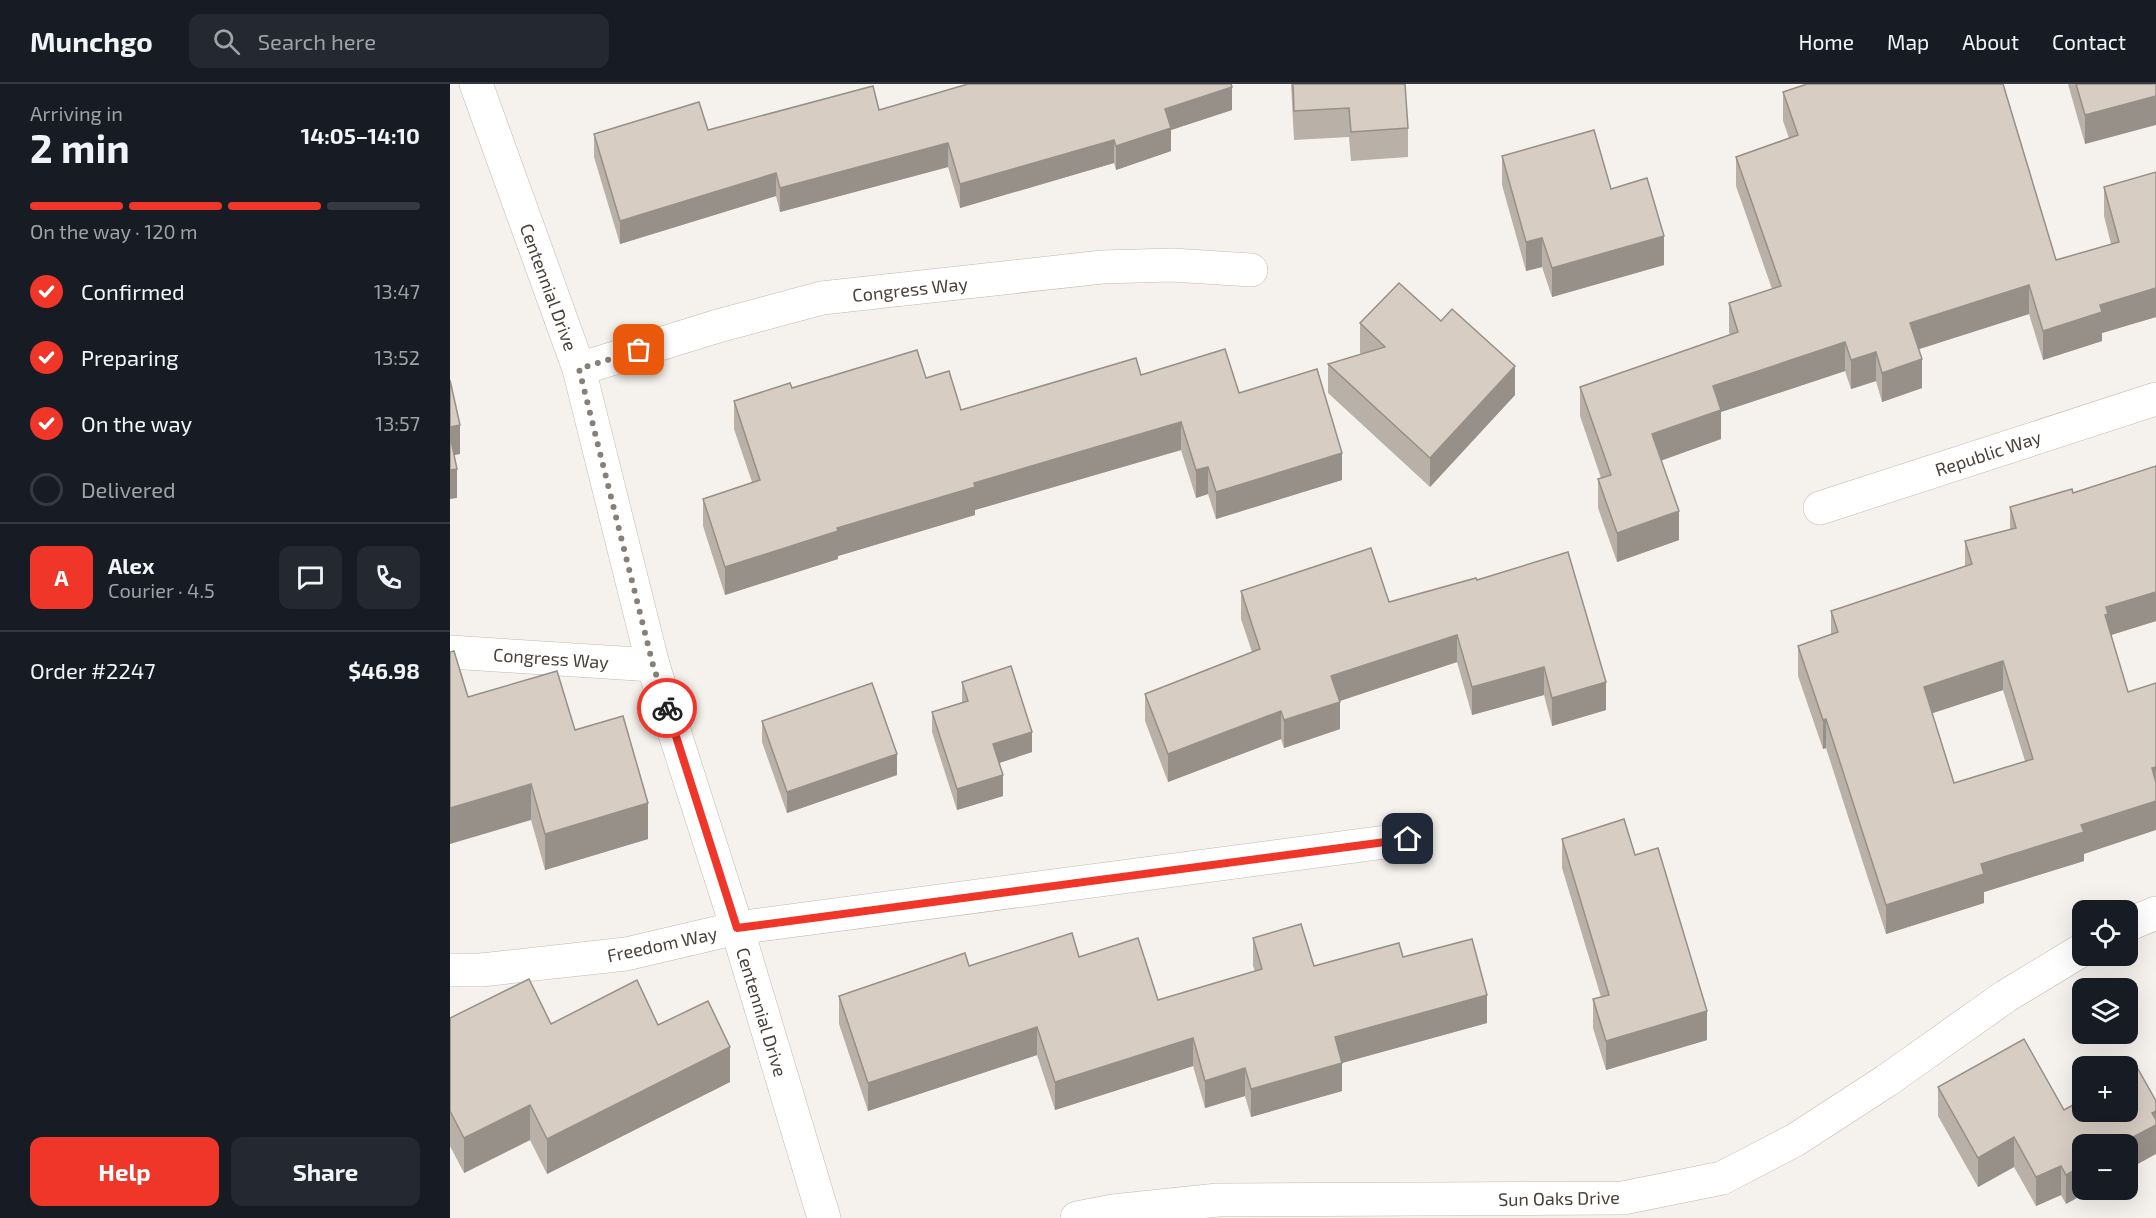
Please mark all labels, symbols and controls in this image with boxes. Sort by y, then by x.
search box [189,14,609,68]
text: Munchgo [30,24,153,58]
icon: search [210,25,243,58]
text: Search here [258,28,376,54]
text: Home [1798,29,1854,54]
text: Map [1887,29,1929,54]
text: About [1962,29,2019,54]
text: Contact [2052,29,2126,54]
text: Arriving in [30,101,123,125]
text: 14:05–14:10 [301,122,420,148]
text: 2 min [30,124,130,171]
text: On the way · 120 m [30,219,198,243]
street label: Centennial Drive [516,220,582,354]
street label: Congress Way [851,272,969,306]
icon: check [30,275,63,308]
text: Confirmed [81,278,185,304]
text: 13:47 [374,279,420,303]
pin [613,324,664,375]
icon: bag [622,333,655,366]
icon: check [30,341,63,374]
text: Preparing [81,344,179,370]
text: 13:52 [374,345,420,369]
icon: check [30,407,63,440]
text: On the way [81,410,192,436]
text: 13:57 [375,411,420,435]
street label: Republic Way [1932,425,2044,481]
text: Delivered [81,476,176,502]
button: chat [279,546,342,609]
button: phone [357,546,420,609]
text: Alex [108,552,154,578]
text: A [54,564,69,590]
text: Courier · 4.5 [108,578,215,602]
street label: Congress Way [492,643,610,673]
text: Order #2247 [30,657,156,683]
text: $46.98 [348,657,420,683]
courier [637,678,697,738]
icon: bike [651,692,684,725]
pin [1382,813,1433,864]
icon: home [1391,822,1424,855]
map controls [2072,900,2138,1200]
button: locate [2072,900,2138,966]
street label: Freedom Way [605,921,720,966]
street label: Centennial Drive [732,945,792,1079]
button: layers [2072,978,2138,1044]
button: + [2072,1056,2138,1122]
button: − [2072,1134,2138,1200]
button: Help [30,1137,219,1206]
button: Share [231,1137,420,1206]
street label: Sun Oaks Drive [1498,1186,1620,1210]

